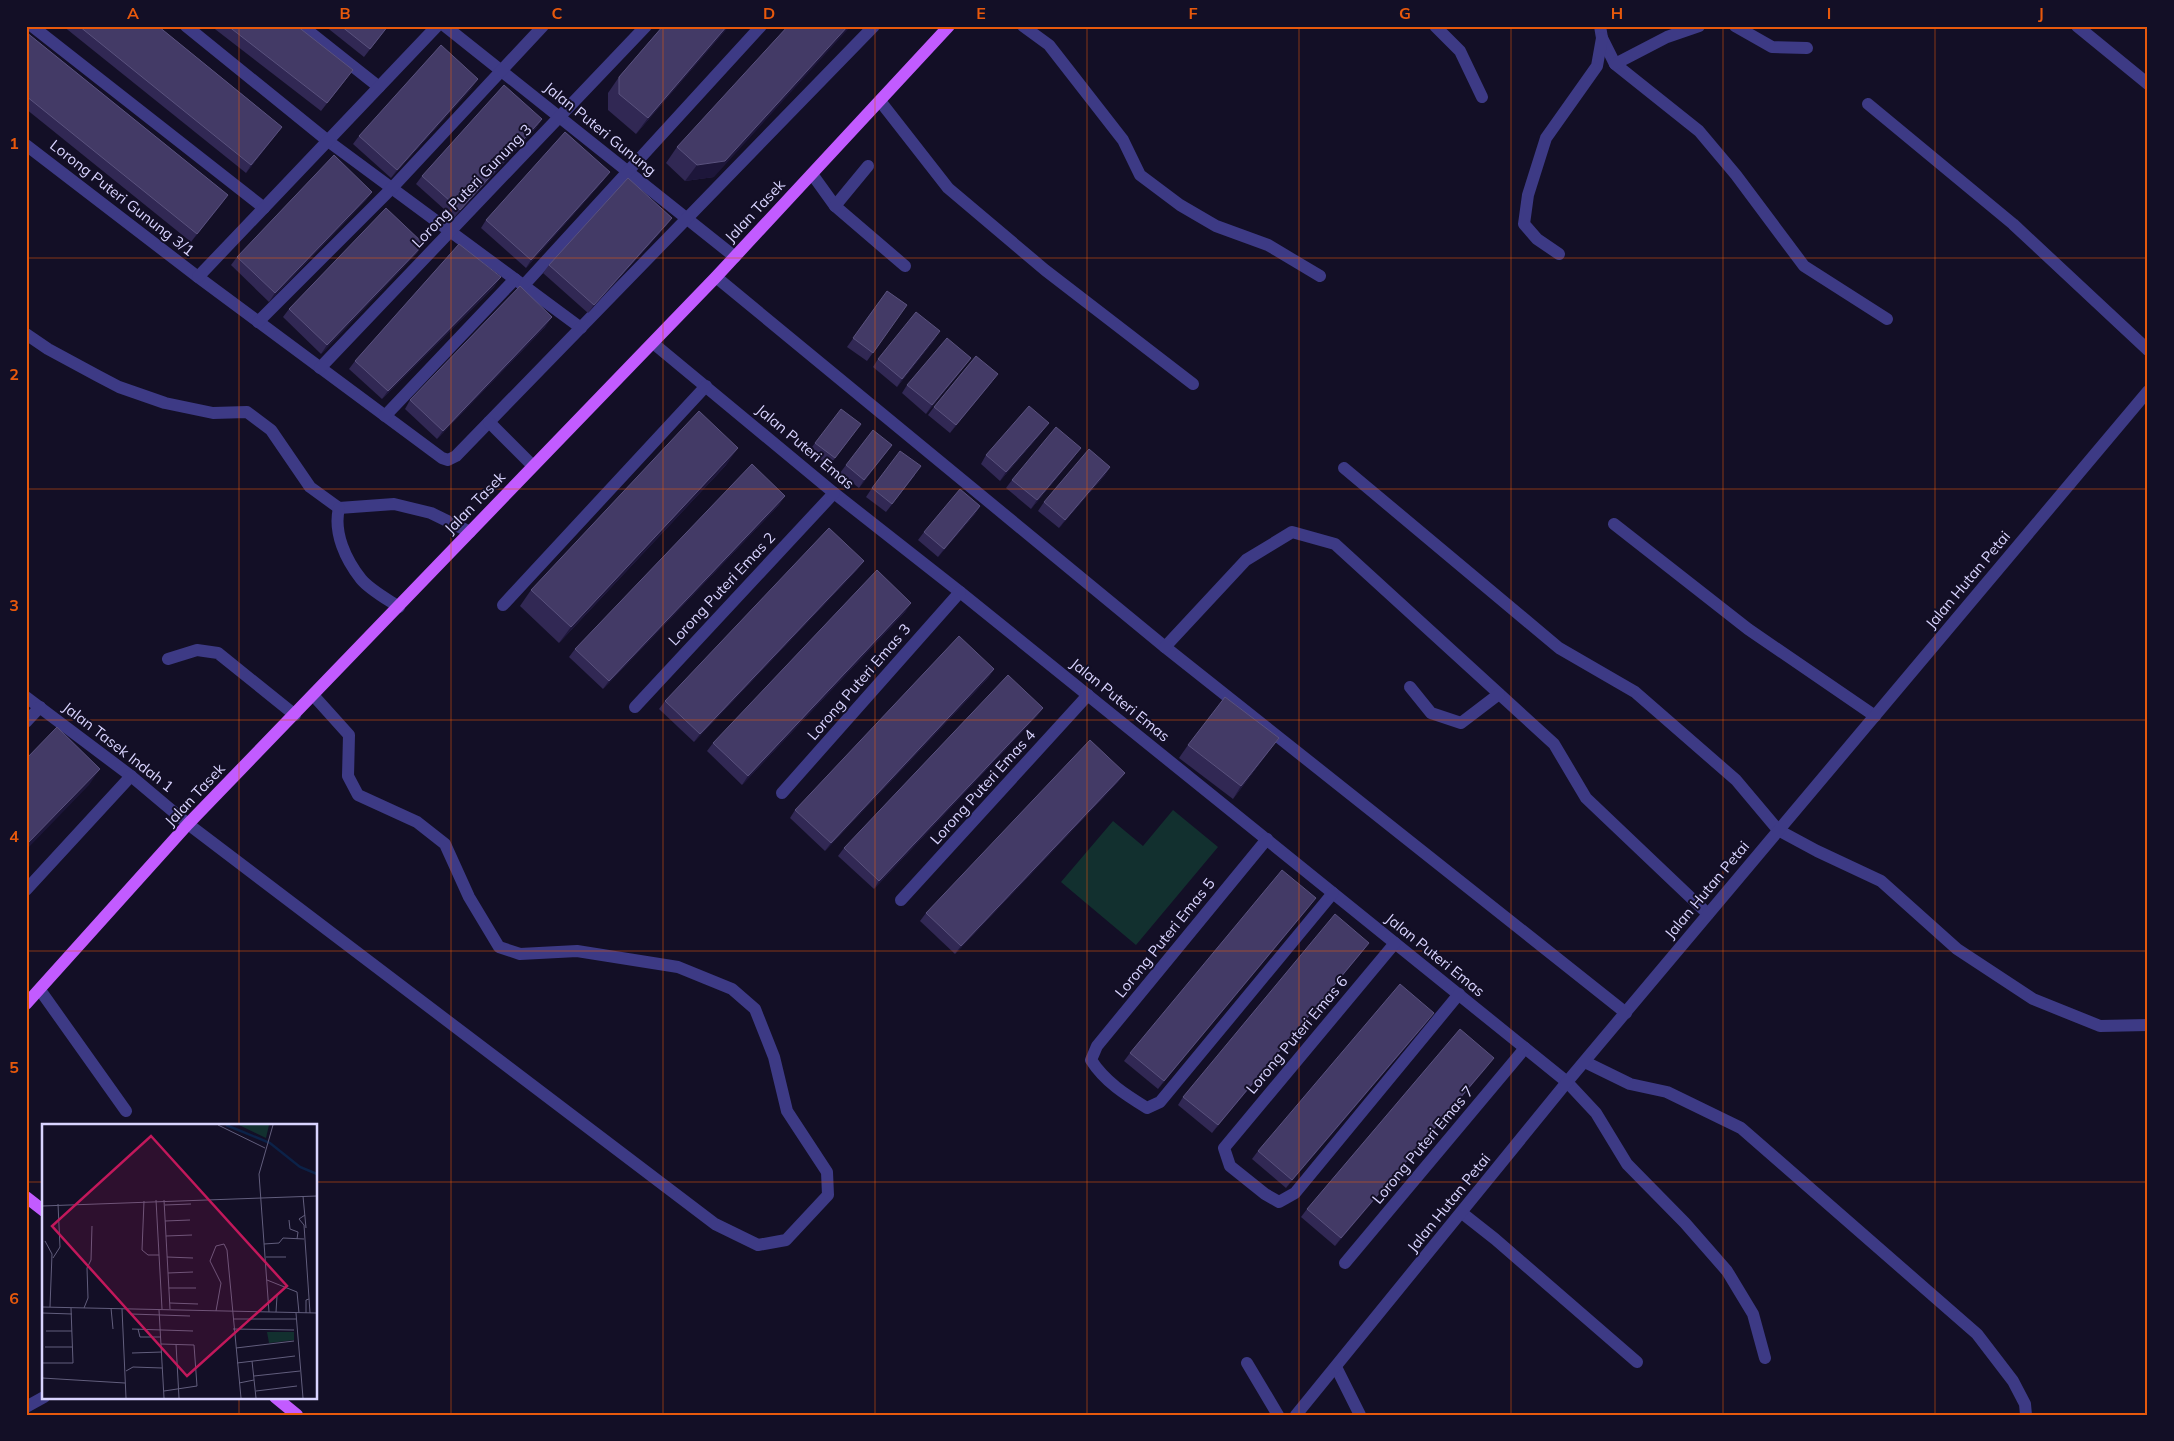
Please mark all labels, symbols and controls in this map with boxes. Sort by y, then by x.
text: A [127,3,139,23]
text: B [339,3,351,23]
text: C [552,3,563,23]
text: D [763,3,775,23]
text: E [976,3,986,23]
text: F [1188,3,1198,23]
text: G [1399,3,1411,23]
text: H [1611,3,1623,23]
text: I [1827,3,1831,23]
text: J [2038,3,2044,23]
street label: Jalan Puteri Gunung [540,78,660,180]
street label: Lorong Puteri Gunung 3 [408,120,536,252]
text: 1 [9,133,19,153]
street label: Lorong Puteri Gunung 3/1 [46,135,198,260]
street label: Jalan Tasek [721,175,789,246]
text: 2 [9,364,19,384]
street label: Jalan Puteri Emas [752,400,858,493]
street label: Jalan Tasek [440,467,509,538]
street label: Jalan Hutan Petai [1921,527,2014,632]
street label: Lorong Puteri Emas 2 [664,528,779,649]
text: 3 [9,595,19,615]
street label: Lorong Puteri Emas 3 [803,619,914,744]
street label: Jalan Puteri Emas [1067,654,1174,745]
street label: Jalan Tasek Indah 1 [59,697,178,796]
street label: Lorong Puteri Emas 4 [926,725,1039,848]
street label: Jalan Tasek [161,759,229,830]
text: 4 [9,826,19,846]
street label: Jalan Hutan Petai [1660,837,1753,942]
street label: Lorong Puteri Emas 5 [1111,874,1219,1001]
street label: Jalan Puteri Emas [1382,909,1489,1000]
street label: Lorong Puteri Emas 6 [1242,972,1352,1098]
text: 5 [9,1057,19,1077]
street label: Lorong Puteri Emas 7 [1368,1082,1478,1208]
inset map [42,1124,318,1398]
street label: Jalan Hutan Petai [1403,1149,1494,1256]
text: 6 [9,1288,19,1308]

